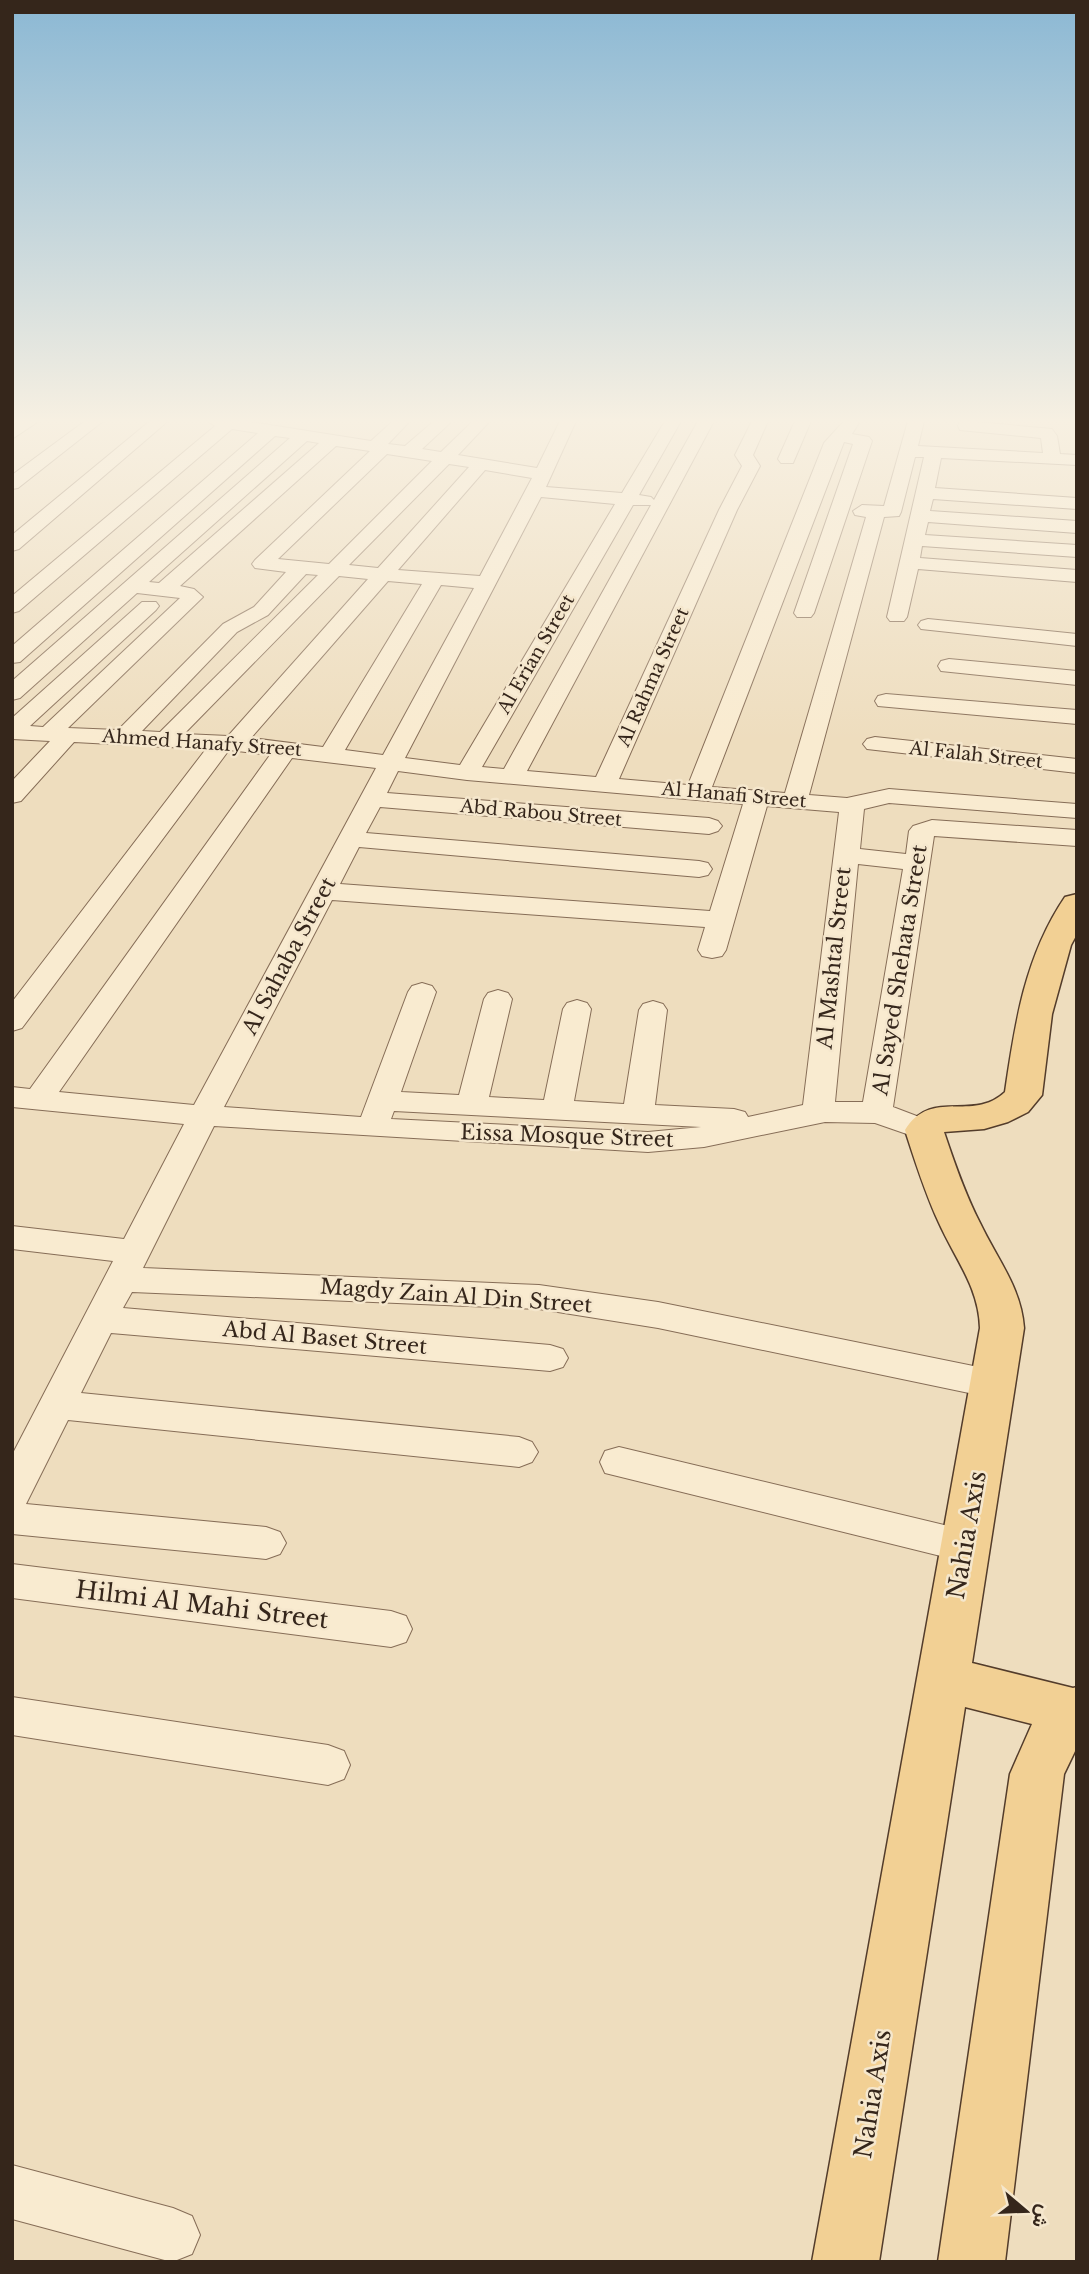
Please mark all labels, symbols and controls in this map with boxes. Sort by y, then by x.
street label: Al Erian Street [492,590,579,719]
street label: Al Rahma Street [612,604,694,751]
street label: Ahmed Hanafy Street [101,725,303,761]
street label: Al Falah Street [907,737,1044,773]
street label: Al Hanafi Street [660,778,807,812]
street label: Abd Rabou Street [458,795,623,831]
street label: Al Sayed Shehata Street [867,843,933,1098]
street label: Al Mashtal Street [811,866,857,1051]
street label: Al Sahaba Street [236,873,342,1040]
street label: Eissa Mosque Street [460,1119,674,1153]
street label: Magdy Zain Al Din Street [319,1274,593,1318]
street label: Abd Al Baset Street [221,1316,428,1360]
street label: Nahia Axis [941,1468,992,1601]
street label: Hilmi Al Mahi Street [74,1575,330,1634]
street label: Nahia Axis [848,2027,897,2160]
north arrow [991,2176,1061,2246]
text: ش [1027,2202,1056,2231]

